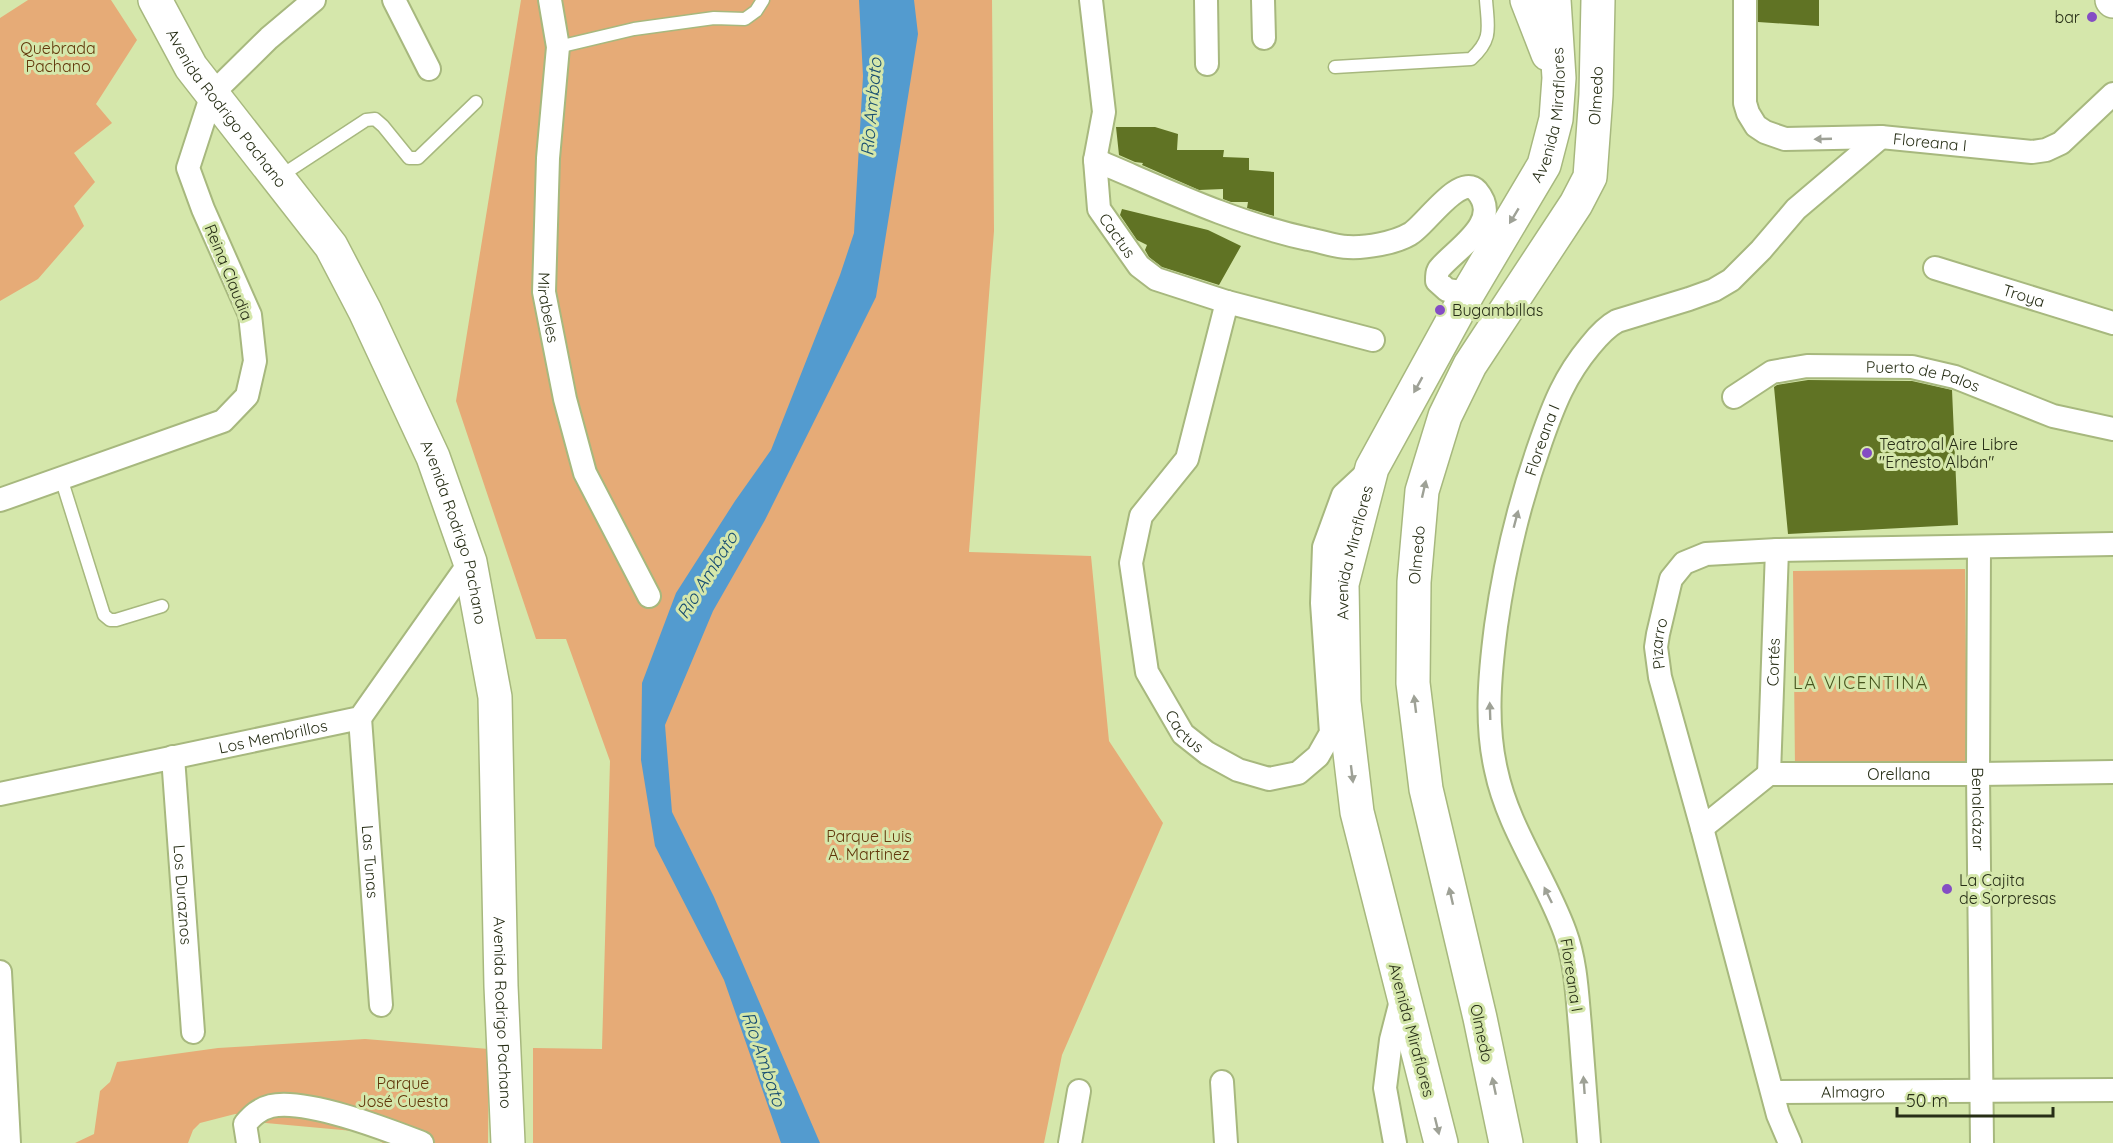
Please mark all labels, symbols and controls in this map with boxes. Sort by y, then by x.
place label: bar [2054,7,2080,27]
marker: bar [2085,10,2099,24]
street label: Avenida Rodrigo Pachano [162,25,291,191]
park label: Quebrada Pachano [20,38,96,76]
street label: Avenida Miraflores [1526,47,1569,186]
water label: Río Ambato [855,56,887,157]
street label: Olmedo [1584,66,1607,126]
street label: Floreana I [1892,128,1968,155]
one-way arrow [1813,134,1832,144]
one-way arrow [1509,208,1520,224]
street label: Cactus [1095,209,1140,262]
street label: Reina Claudia [201,221,257,323]
street label: Mirabeles [534,272,564,344]
street label: Troya [2000,280,2047,311]
place label: Bugambillas [1452,300,1543,320]
marker: Bugambillas [1433,303,1447,317]
street label: Puerto de Palos [1866,357,1983,396]
one-way arrow [1412,377,1423,393]
street label: Floreana I [1520,401,1564,478]
place label: Teatro al Aire Libre "Ernesto Albán" [1879,434,2018,472]
street label: Avenida Rodrigo Pachano [416,437,491,626]
marker: Teatro al Aire Libre "Ernesto Albán" [1860,446,1874,460]
one-way arrow [1419,480,1429,498]
street label: Avenida Miraflores [1332,483,1377,620]
one-way arrow [1512,509,1521,527]
street label: Olmedo [1404,525,1429,585]
water label: Río Ambato [671,526,743,623]
street label: Pizarro [1646,616,1672,670]
street label: Cortés [1762,638,1784,687]
district label: LA VICENTINA [1793,671,1929,694]
one-way arrow [1411,694,1420,713]
one-way arrow [1485,702,1495,721]
street label: Cactus [1161,706,1208,757]
street label: Los Membrillos [217,715,329,758]
one-way arrow [1348,764,1357,783]
street label: Orellana [1867,764,1931,784]
street label: Benalcázar [1968,767,1989,851]
street label: Las Tunas [358,824,383,899]
park label: Parque Luis A. Martinez [826,826,912,864]
street label: Los Duraznos [169,844,197,945]
place label: La Cajita de Sorpresas [1959,870,2056,908]
marker: La Cajita de Sorpresas [1940,882,1954,896]
one-way arrow [1446,886,1455,905]
one-way arrow [1544,887,1553,904]
street label: Avenida Rodrigo Pachano [490,916,516,1109]
street label: Floreana I [1556,937,1588,1013]
street label: Avenida Miraflores [1385,961,1439,1099]
street label: Olmedo [1466,1002,1498,1064]
water label: Río Ambato [737,1009,791,1110]
park label: Parque José Cuesta [358,1073,448,1111]
one-way arrow [1580,1075,1589,1094]
one-way arrow [1489,1076,1498,1095]
scale bar [1897,1080,2053,1118]
street label: Almagro [1821,1081,1885,1102]
text: 50 m [1906,1089,1948,1112]
one-way arrow [1433,1117,1443,1136]

